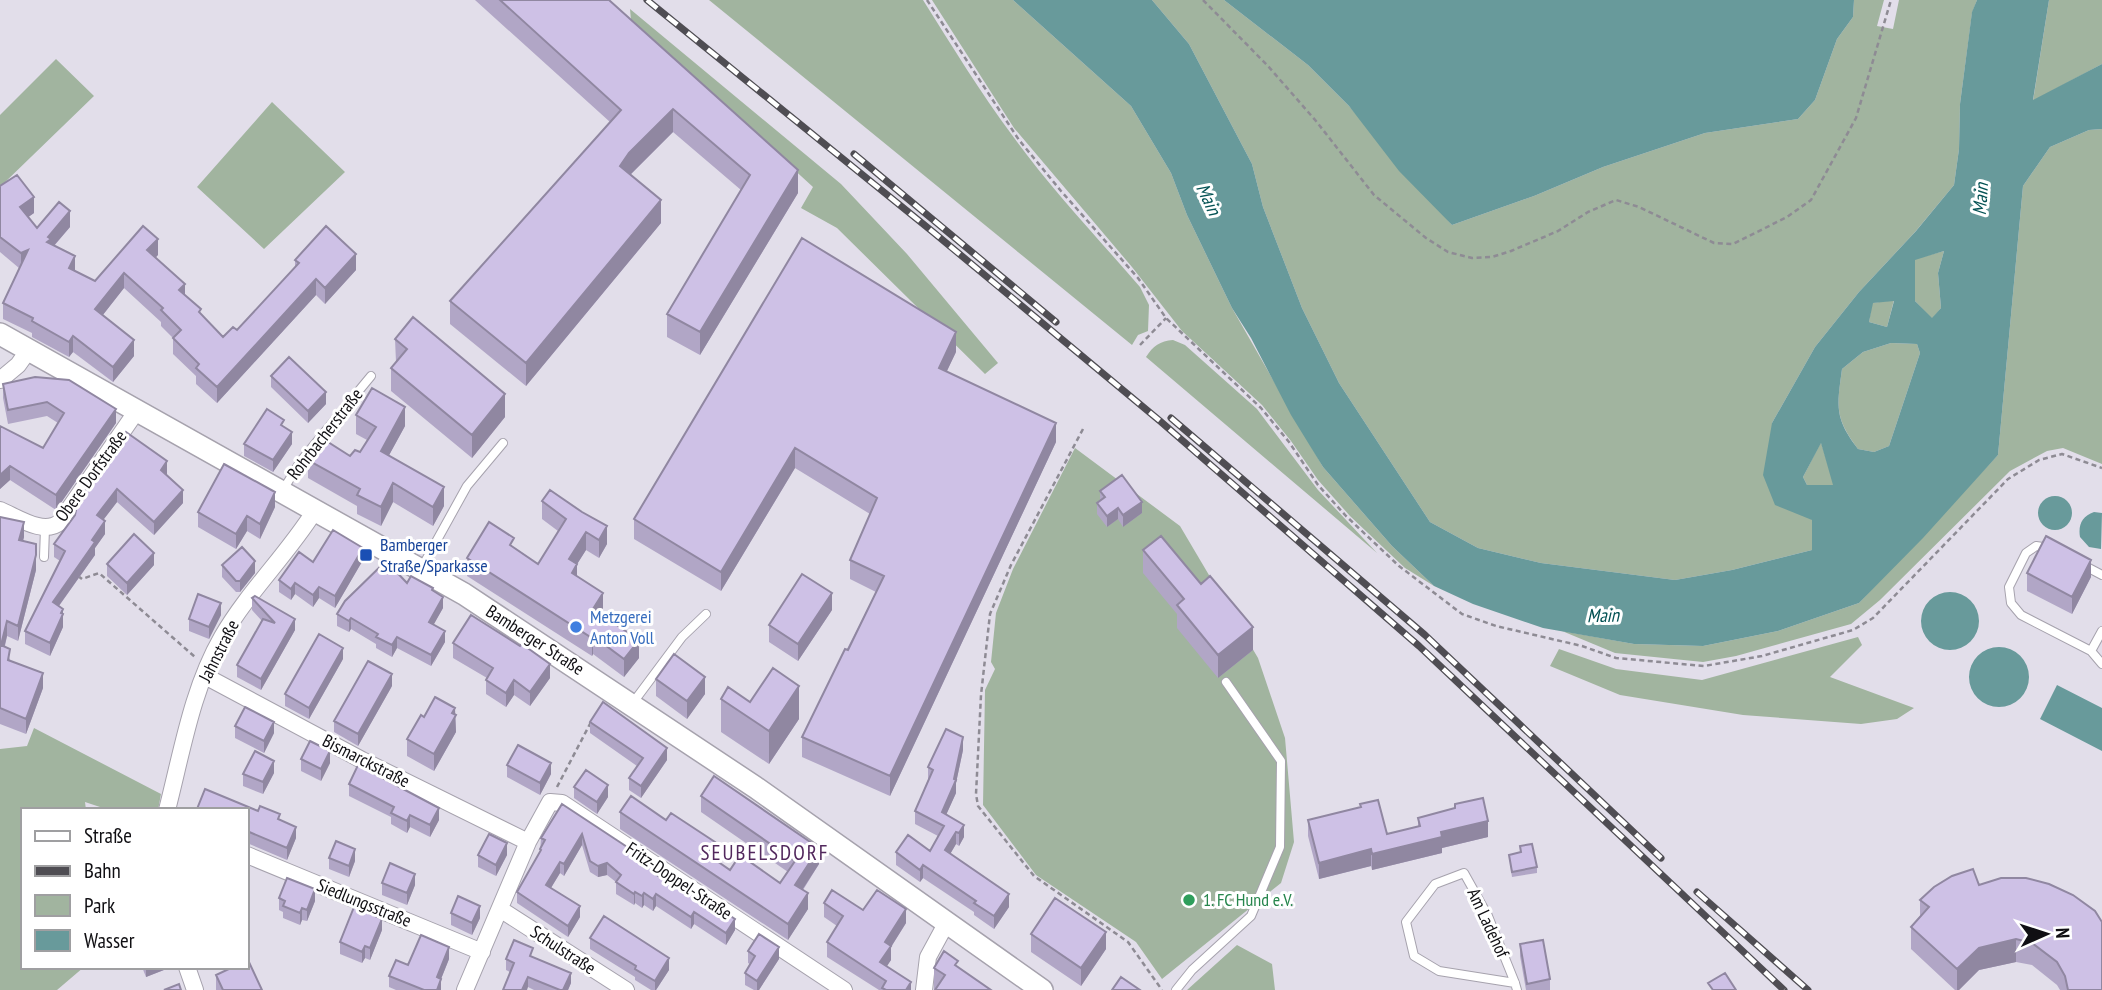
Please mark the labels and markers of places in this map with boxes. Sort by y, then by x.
place label: Bamberger Straße/Sparkasse [380,533,488,577]
marker: Bamberger Straße/Sparkasse [358,547,374,563]
place label: Metzgerei Anton Voll [590,605,655,649]
marker: Metzgerei Anton Voll [568,619,584,635]
place label: 1. FC Hund e.V. [1203,888,1293,911]
marker: 1. FC Hund e.V. [1181,892,1197,908]

